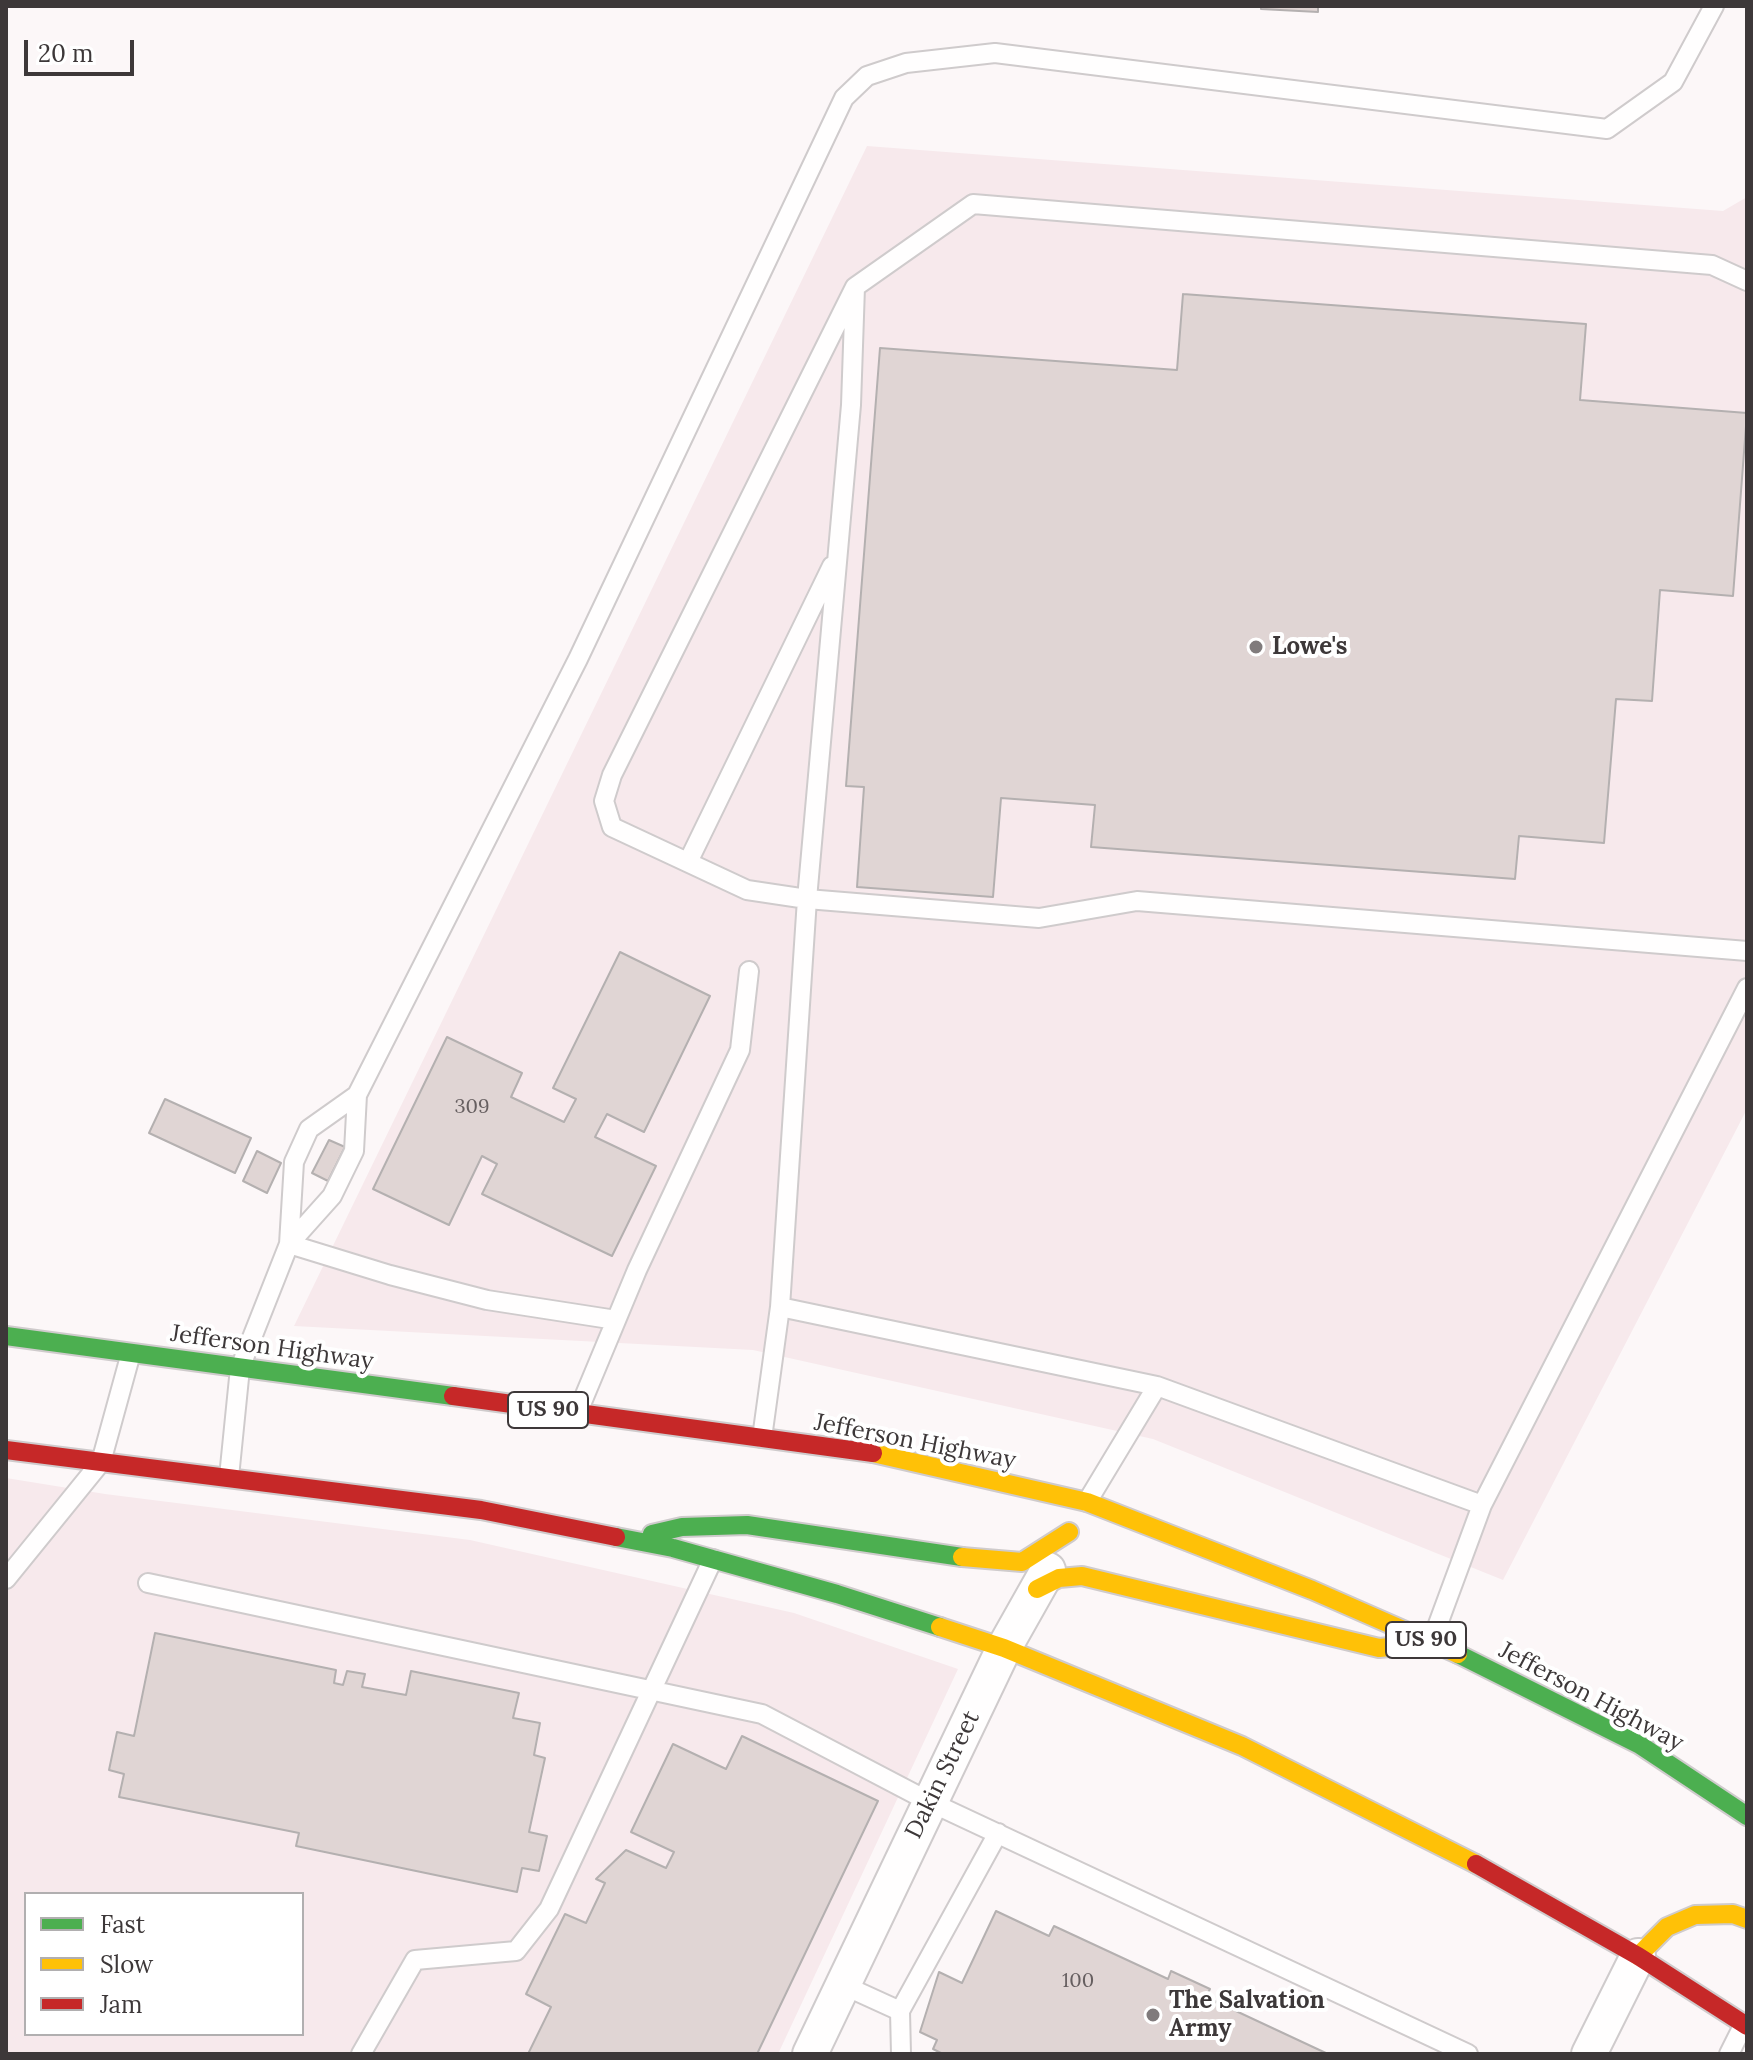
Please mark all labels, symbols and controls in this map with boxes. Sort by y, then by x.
scale bar [28,24,138,74]
text: 20 m [38,38,94,69]
place label: Lowe's [1272,633,1347,661]
marker: Lowe's [1247,638,1265,656]
house number: 309 [454,1095,490,1119]
street label: Jefferson Highway [169,1320,375,1376]
road number: US 90 [508,1392,588,1428]
street label: Jefferson Highway [812,1408,1018,1476]
road number: US 90 [1386,1622,1466,1658]
street label: Jefferson Highway [1494,1636,1688,1758]
street label: Dakin Street [900,1706,986,1844]
legend [24,1892,304,2036]
text: Fast [100,1909,145,1940]
text: Slow [100,1949,153,1980]
house number: 100 [1062,1969,1094,1993]
place label: The Salvation Army [1169,1987,1325,2043]
text: Jam [100,1989,142,2020]
marker: The Salvation Army [1144,2006,1162,2024]

